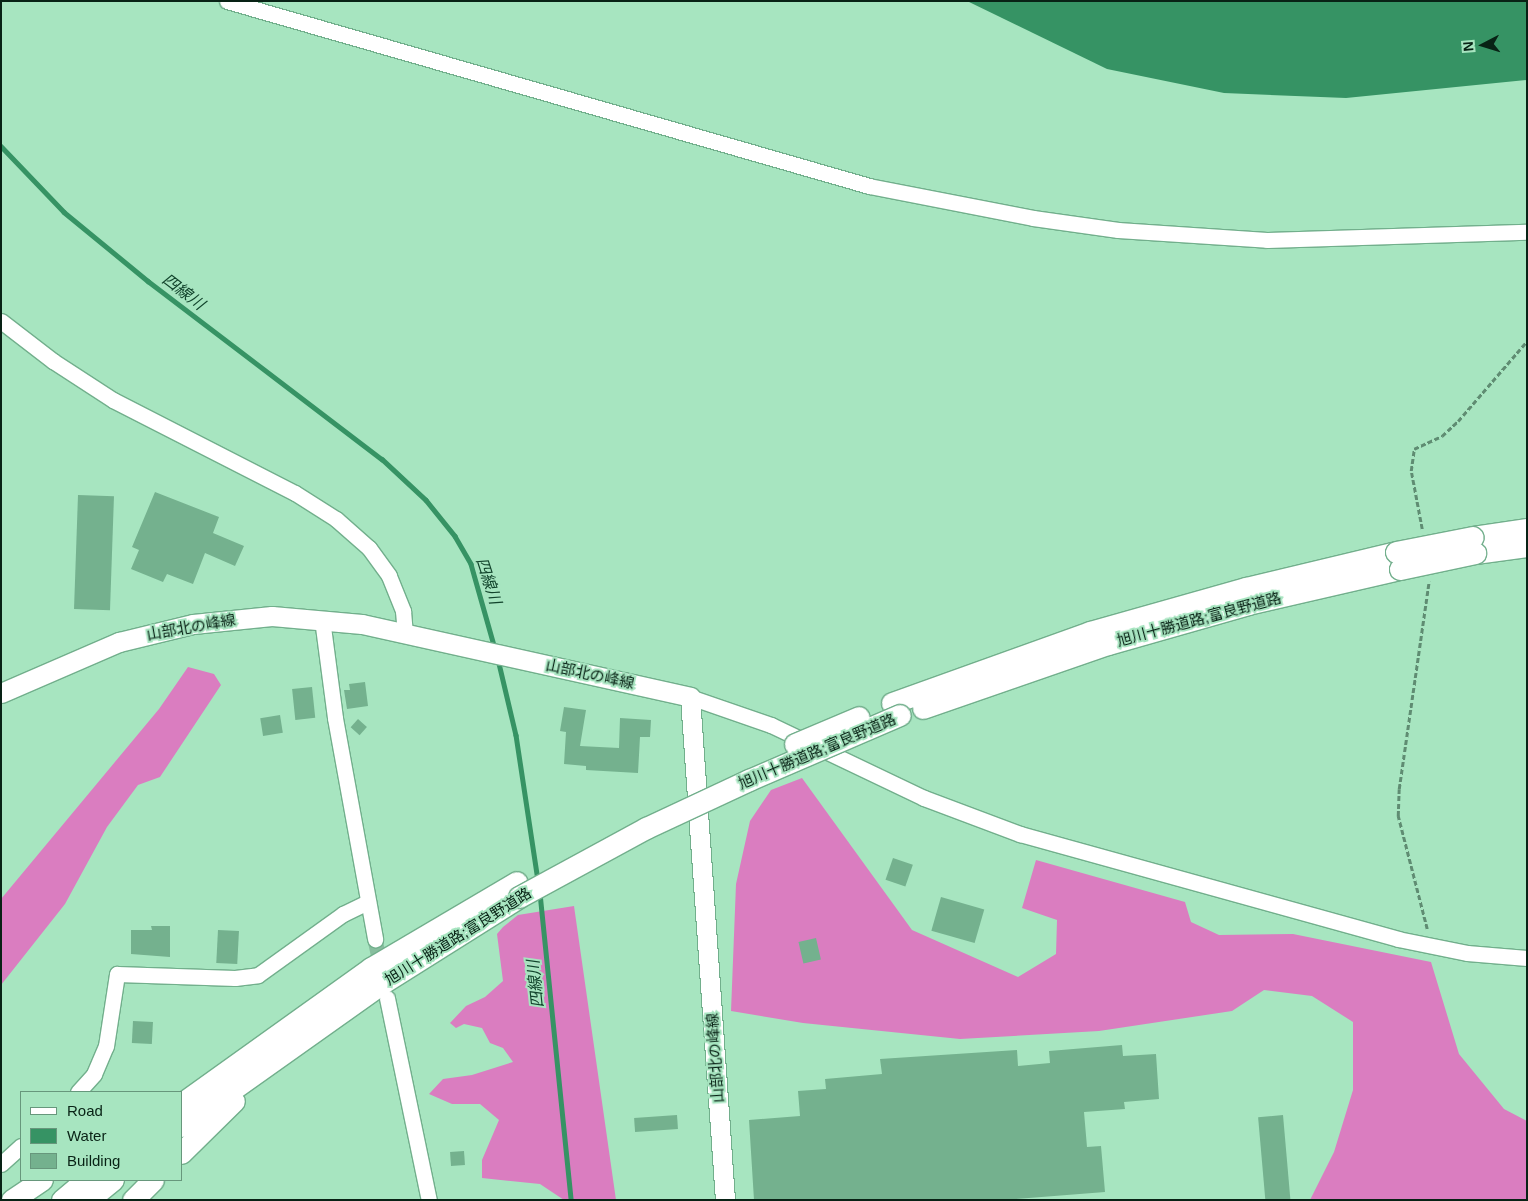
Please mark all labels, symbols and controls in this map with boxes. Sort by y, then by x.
north arrow [1458,20,1508,70]
text: N [1460,41,1476,52]
water label: 四線川 [158,270,208,314]
water label: 四線川 [471,555,505,607]
street label: 旭川十勝道路;富良野道路 [1115,588,1283,650]
street label: 山部北の峰線 [145,610,237,644]
street label: 山部北の峰線 [544,656,636,692]
street label: 旭川十勝道路;富良野道路 [736,710,898,792]
street label: 旭川十勝道路;富良野道路 [381,884,535,988]
water label: 四線川 [524,959,548,1009]
street label: 山部北の峰線 [703,1012,727,1104]
legend [20,1091,182,1181]
text: Road [67,1102,103,1119]
text: Water [67,1127,106,1144]
text: Building [67,1152,120,1169]

